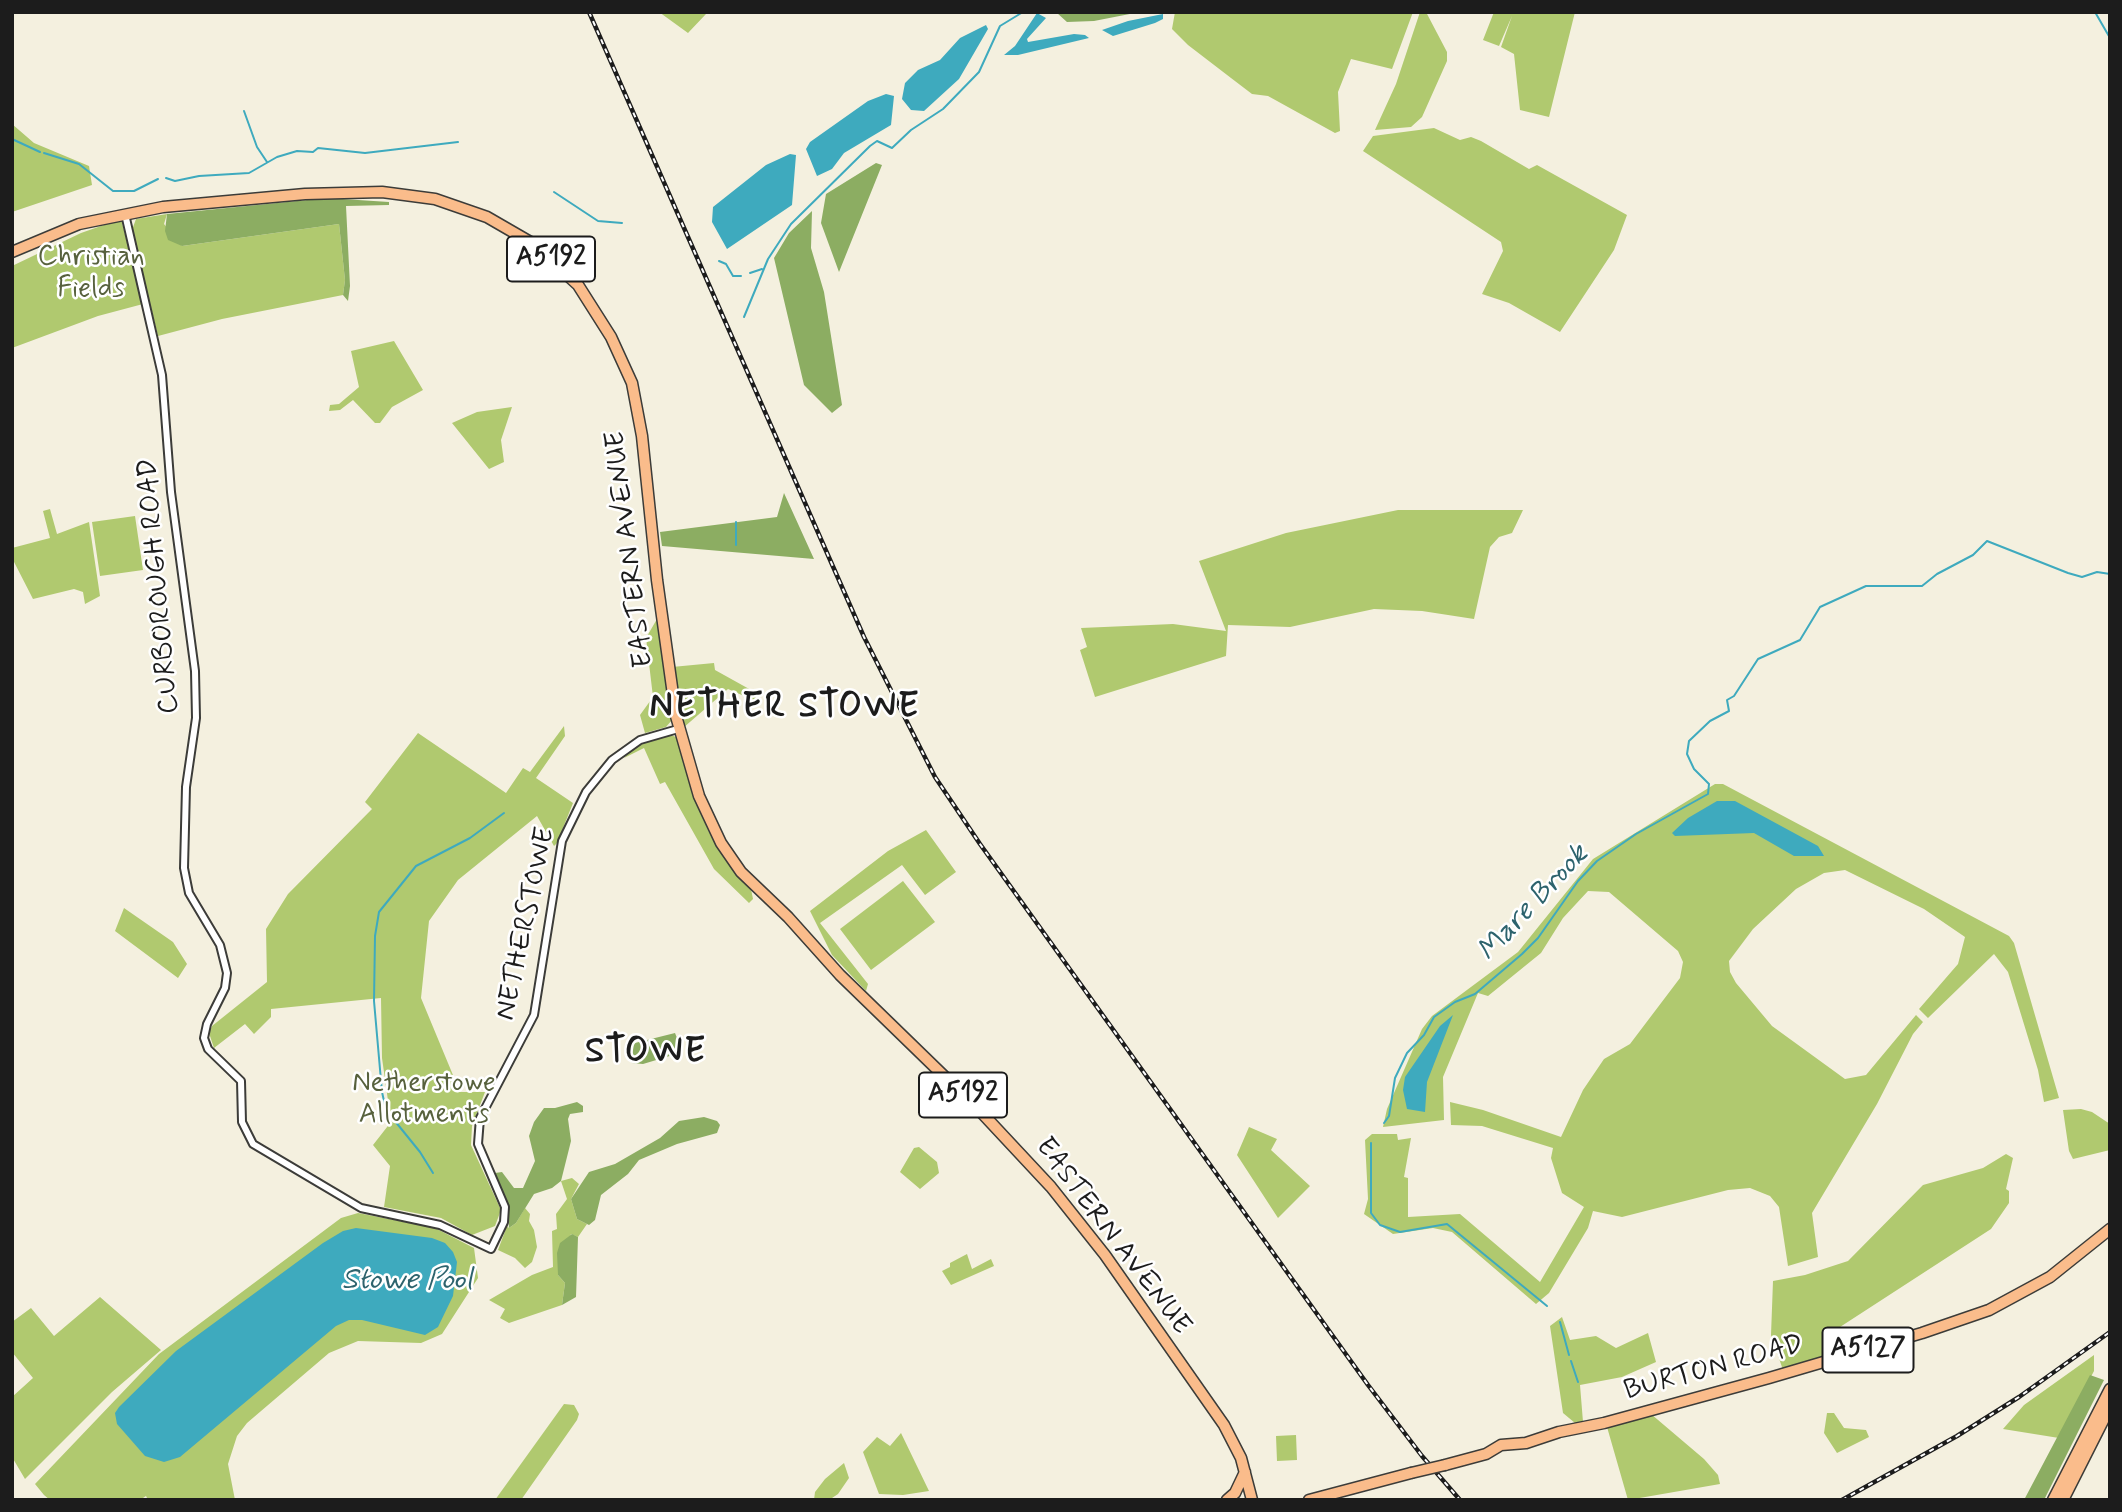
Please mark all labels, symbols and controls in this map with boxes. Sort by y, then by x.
road number: A5192 [507,236,595,282]
park label: Christian Fields [37,241,145,307]
street label: EASTERN AVENUE [600,429,662,669]
street label: CURBOROUGH ROAD [132,457,188,715]
district label: NETHER STOWE [644,688,926,730]
street label: NETHERSTOWE [490,825,564,1023]
water label: Mare Brook [1471,838,1597,970]
district label: STOWE [583,1033,709,1075]
park label: Netherstowe Allotments [352,1067,496,1133]
road number: A5192 [919,1072,1007,1118]
street label: EASTERN AVENUE [1027,1132,1197,1342]
water label: Stowe Pool [342,1264,472,1300]
road number: A5127 [1822,1328,1913,1372]
street label: BURTON ROAD [1621,1329,1807,1409]

